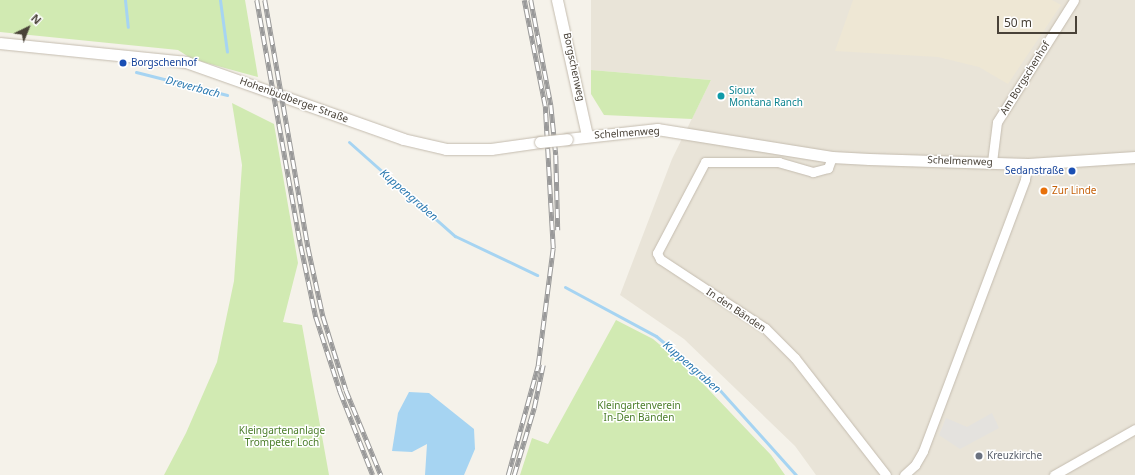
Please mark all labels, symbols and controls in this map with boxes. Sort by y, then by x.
north arrow [8,8,48,48]
scale bar [999,8,1079,34]
text: N [28,10,45,27]
text: 50 m [1004,14,1032,31]
street label: Borgschenweg [561,32,587,102]
street label: Am Borgschenhof [998,39,1052,117]
place label: Borgschenhof [131,57,197,69]
marker: Borgschenhof [118,58,128,68]
water label: Dreverbach [164,73,222,101]
street label: Hohenbudberger Straße [238,75,350,125]
place label: Sioux Montana Ranch [729,84,803,108]
marker: Sioux Montana Ranch [716,91,726,101]
street label: Schelmenweg [594,125,660,141]
street label: Schelmenweg [927,154,993,168]
place label: Sedanstraße [1005,165,1064,177]
water label: Kuppengraben [377,166,441,224]
marker: Sedanstraße [1067,166,1077,176]
place label: Zur Linde [1052,185,1096,197]
marker: Zur Linde [1039,186,1049,196]
street label: In den Bänden [704,286,768,334]
water label: Kuppengraben [660,338,724,396]
park label: Kleingartenverein In-Den Bänden [597,399,681,422]
park label: Kleingartenanlage Trompeter Loch [239,424,325,448]
place label: Kreuzkirche [987,450,1042,462]
marker: Kreuzkirche [974,451,984,461]

